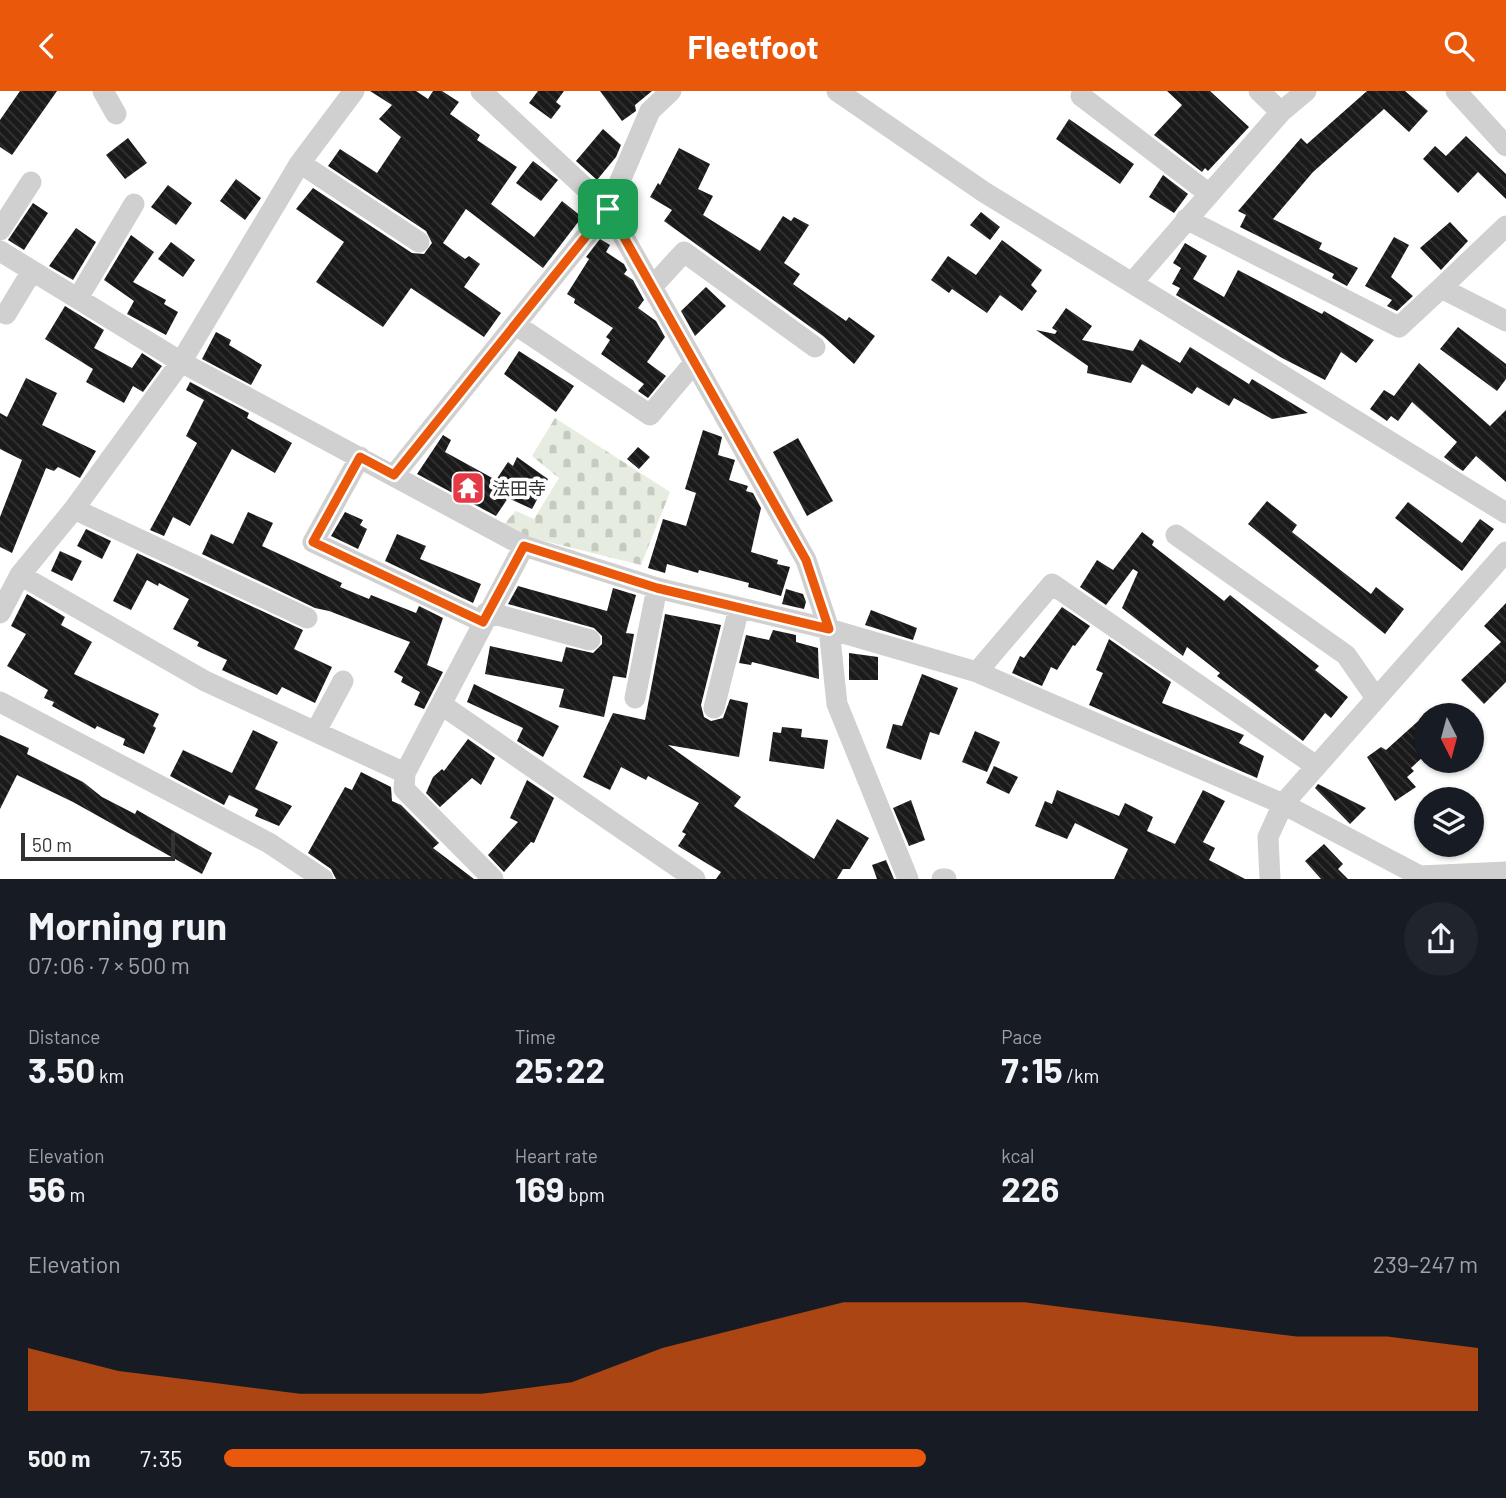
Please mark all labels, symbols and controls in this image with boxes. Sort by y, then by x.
icon: back [28,27,66,65]
text: Fleetfoot [687,27,819,65]
icon: search [1440,27,1478,65]
pin [578,179,638,239]
icon: arrive [589,190,627,228]
temple icon: 法田寺 [449,469,487,507]
place label: 法田寺 [492,477,546,499]
north arrow [1414,703,1484,773]
map controls [1414,703,1484,857]
button: layers [1414,787,1484,857]
scale bar [21,829,175,861]
text: 50 m [32,833,72,856]
text: Morning run [28,902,227,948]
button: share [1404,902,1478,976]
text: 07:06 · 7 × 500 m [28,951,190,979]
text: Distance [28,1025,100,1048]
text: Time [515,1025,556,1048]
text: Pace [1001,1025,1042,1048]
text: 3.50 [28,1048,95,1090]
text: 25:22 [515,1048,605,1090]
text: 7:15 [1001,1048,1063,1090]
text: km [95,1064,124,1087]
text: /km [1063,1064,1099,1087]
text: Elevation [28,1144,105,1167]
text: Heart rate [515,1144,598,1167]
text: kcal [1001,1144,1034,1167]
text: 56 [28,1167,66,1209]
text: 169 [515,1167,564,1209]
text: 226 [1001,1167,1059,1209]
text: m [66,1183,85,1206]
text: bpm [564,1183,605,1206]
text: Elevation [28,1250,121,1278]
text: 239–247 m [1373,1250,1478,1278]
text: 500 m [28,1444,90,1472]
text: 7:35 [140,1444,182,1472]

